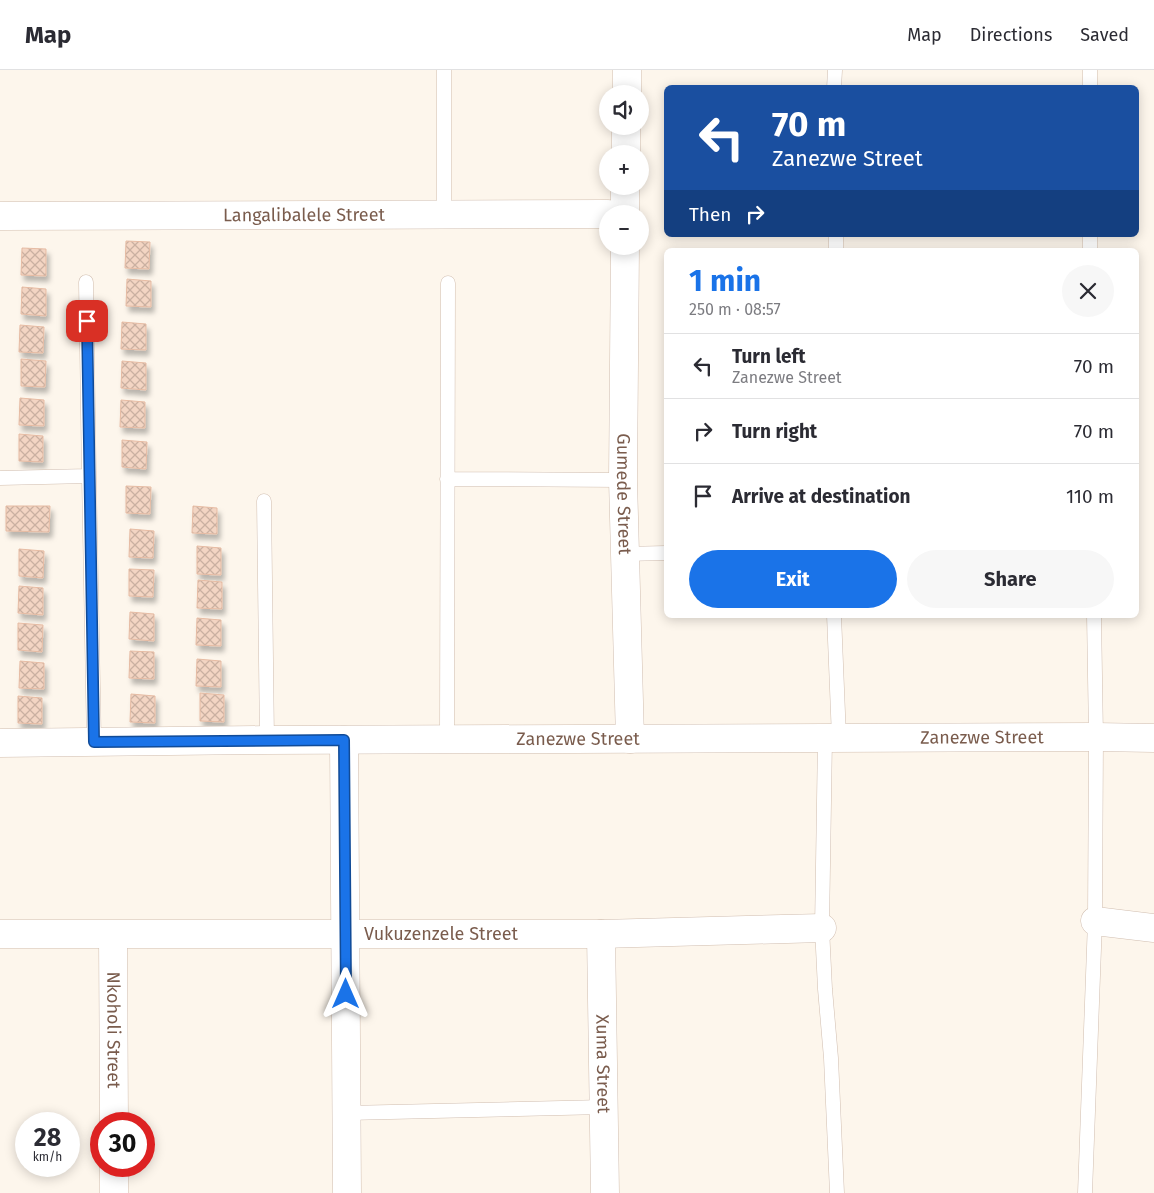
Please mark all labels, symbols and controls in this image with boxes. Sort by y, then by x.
text: Map [25,21,71,49]
text: Map [907,24,942,46]
text: Directions [970,24,1052,46]
text: Saved [1080,24,1129,46]
map controls [599,85,649,255]
button: sound [599,85,649,135]
text: 70 m [772,103,846,145]
icon: left [689,105,754,170]
button: + [599,145,649,195]
text: Zanezwe Street [772,145,923,172]
icon: right [741,200,769,228]
text: Then [689,203,731,226]
street label: Langalibalele Street [223,204,386,226]
button: − [599,205,649,255]
text: 1 min [689,263,761,299]
button: close [1062,265,1114,317]
pin [66,300,108,342]
text: 250 m · 08:57 [689,300,781,319]
icon: arrive [73,307,101,335]
text: Turn left [732,345,806,368]
icon: left [689,352,717,380]
text: 70 m [1074,355,1114,378]
text: Zanezwe Street [732,368,842,387]
icon: right [689,417,717,445]
text: Turn right [732,420,817,443]
text: 70 m [1074,420,1114,443]
street label: Gumede Street [612,433,636,555]
icon: arrive [689,482,717,510]
text: Arrive at destination [732,485,911,508]
text: 110 m [1066,485,1114,508]
button: Exit [689,550,897,608]
button: Share [907,550,1114,608]
street label: Zanezwe Street [920,726,1044,749]
street label: Zanezwe Street [516,728,640,750]
street label: Vukuzenzele Street [364,923,519,945]
position arrow [319,967,371,1019]
street label: Nkoholi Street [102,971,125,1089]
street label: Xuma Street [591,1014,615,1114]
speed limit sign: 30 [90,1112,155,1177]
text: 28 [34,1123,61,1153]
text: km/h [33,1150,62,1164]

